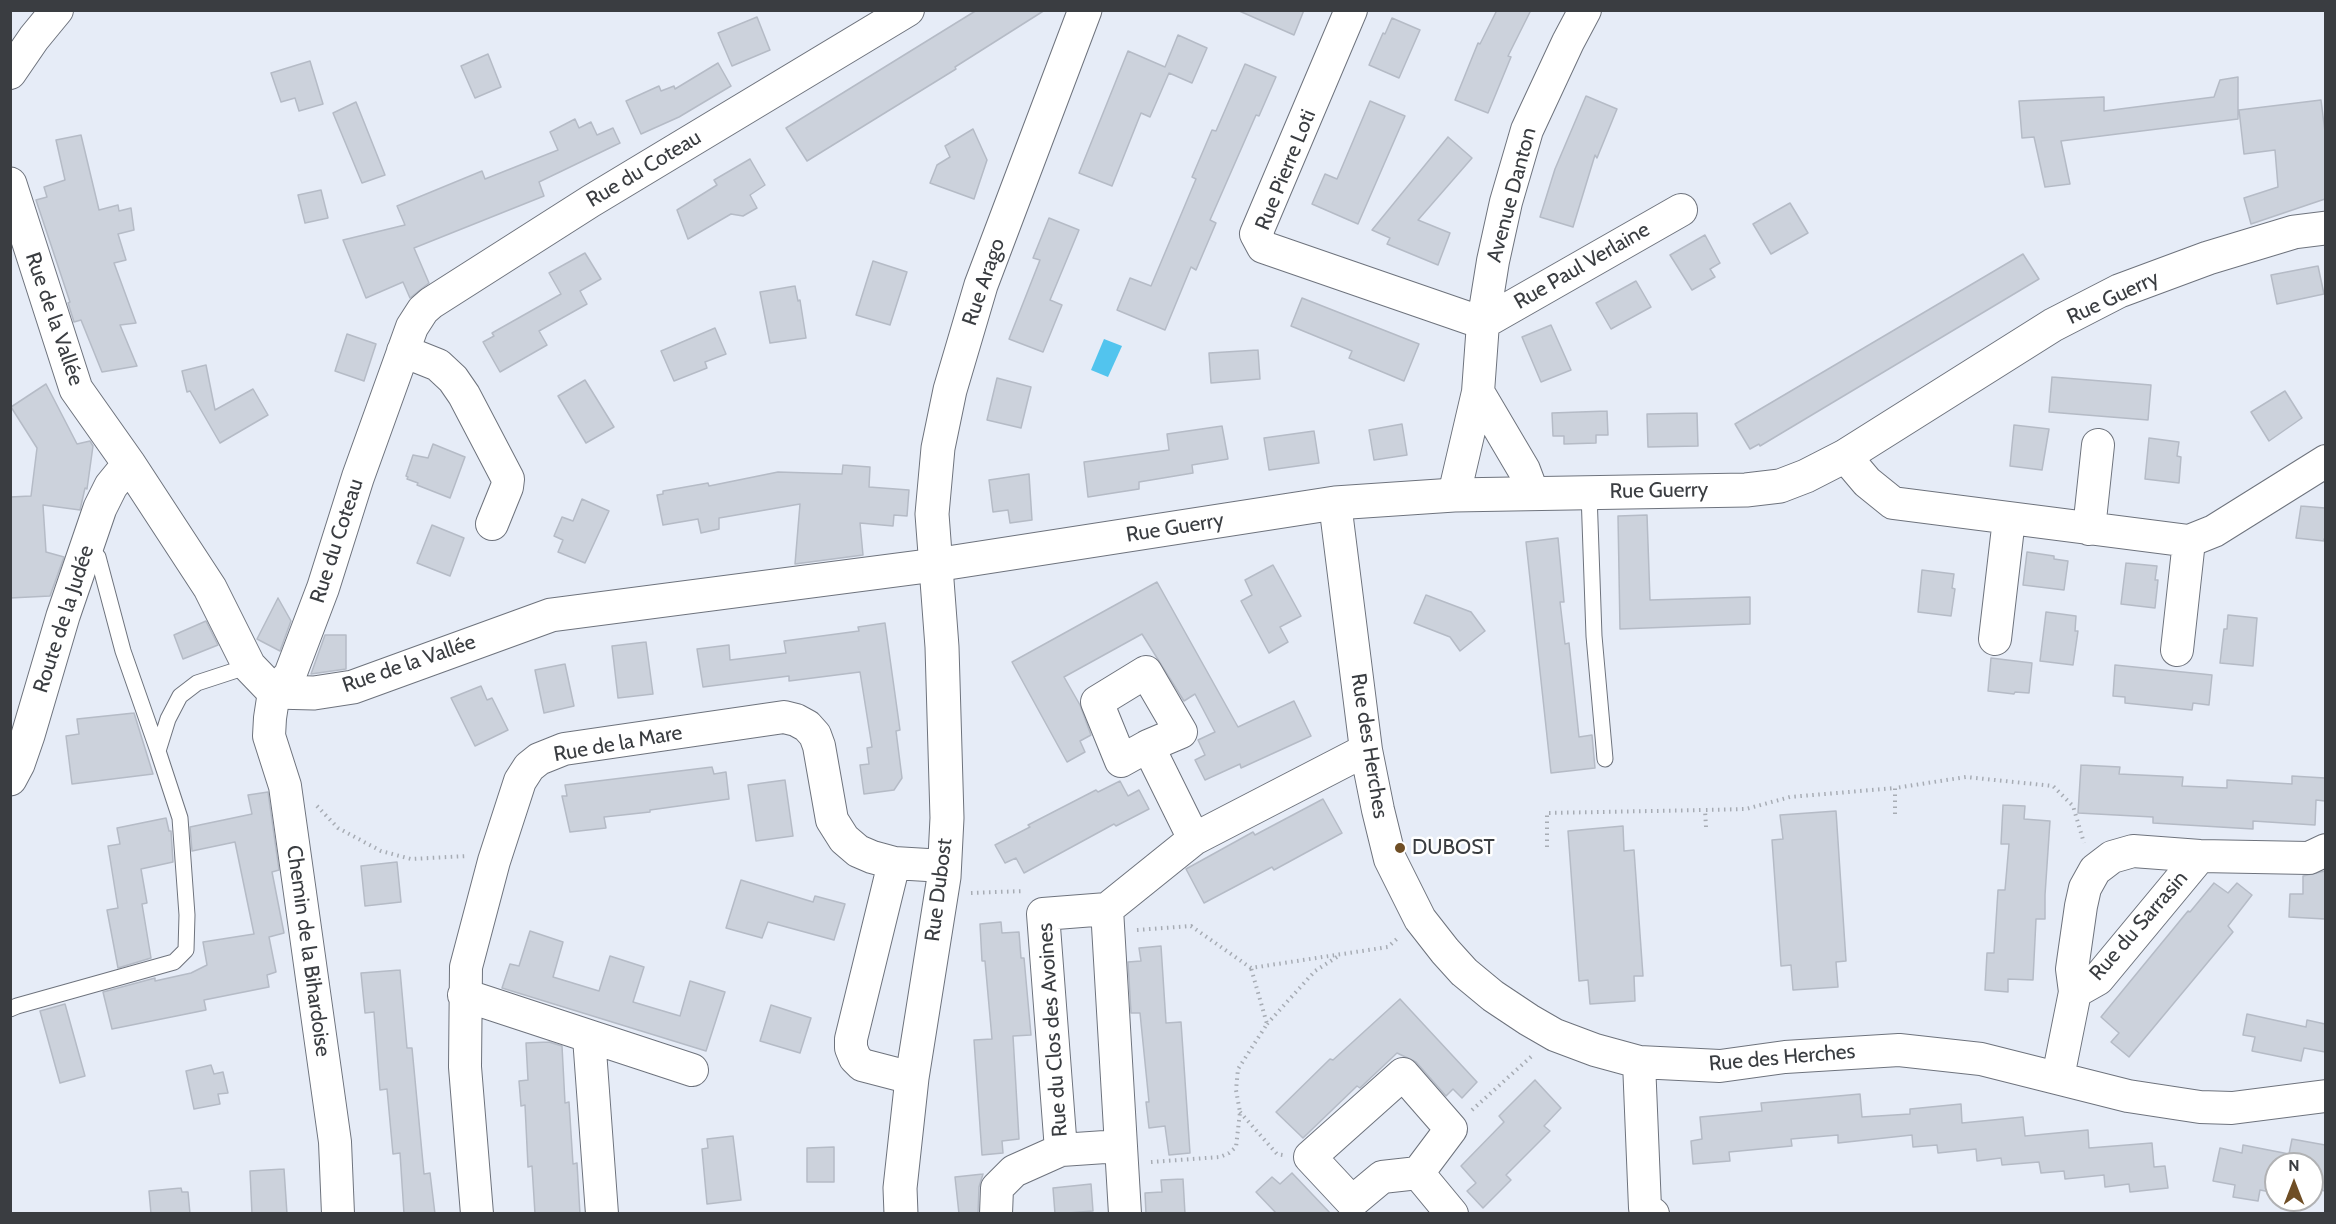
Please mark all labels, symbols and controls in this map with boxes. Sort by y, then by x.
street label: Rue Pierre Loti [1250,106,1322,234]
street label: Rue du Coteau [582,125,706,213]
street label: Avenue Danton [1482,125,1542,265]
street label: Rue Paul Verlaine [1510,217,1654,315]
street label: Rue Arago [957,235,1011,329]
street label: Rue de la Vallée [19,249,89,389]
street label: Rue Guerry [2063,266,2163,330]
street label: Rue du Coteau [305,476,369,606]
street label: Rue Guerry [1610,478,1708,504]
street label: Rue Guerry [1124,508,1226,548]
street label: Route de la Judée [28,542,100,696]
street label: Rue de la Vallée [339,629,479,699]
street label: Rue des Herches [1345,672,1393,820]
street label: Rue de la Mare [552,720,684,768]
place label: DUBOST [1412,835,1495,861]
street label: Rue Dubost [920,837,958,943]
marker: DUBOST [1393,841,1407,855]
street label: Chemin de la Bihardoise [281,844,335,1058]
street label: Rue du Sarrasin [2085,866,2193,986]
street label: Rue du Clos des Avoines [1033,922,1073,1138]
street label: Rue des Herches [1708,1039,1856,1077]
north arrow [2264,1152,2324,1212]
text: N [2288,1156,2300,1175]

